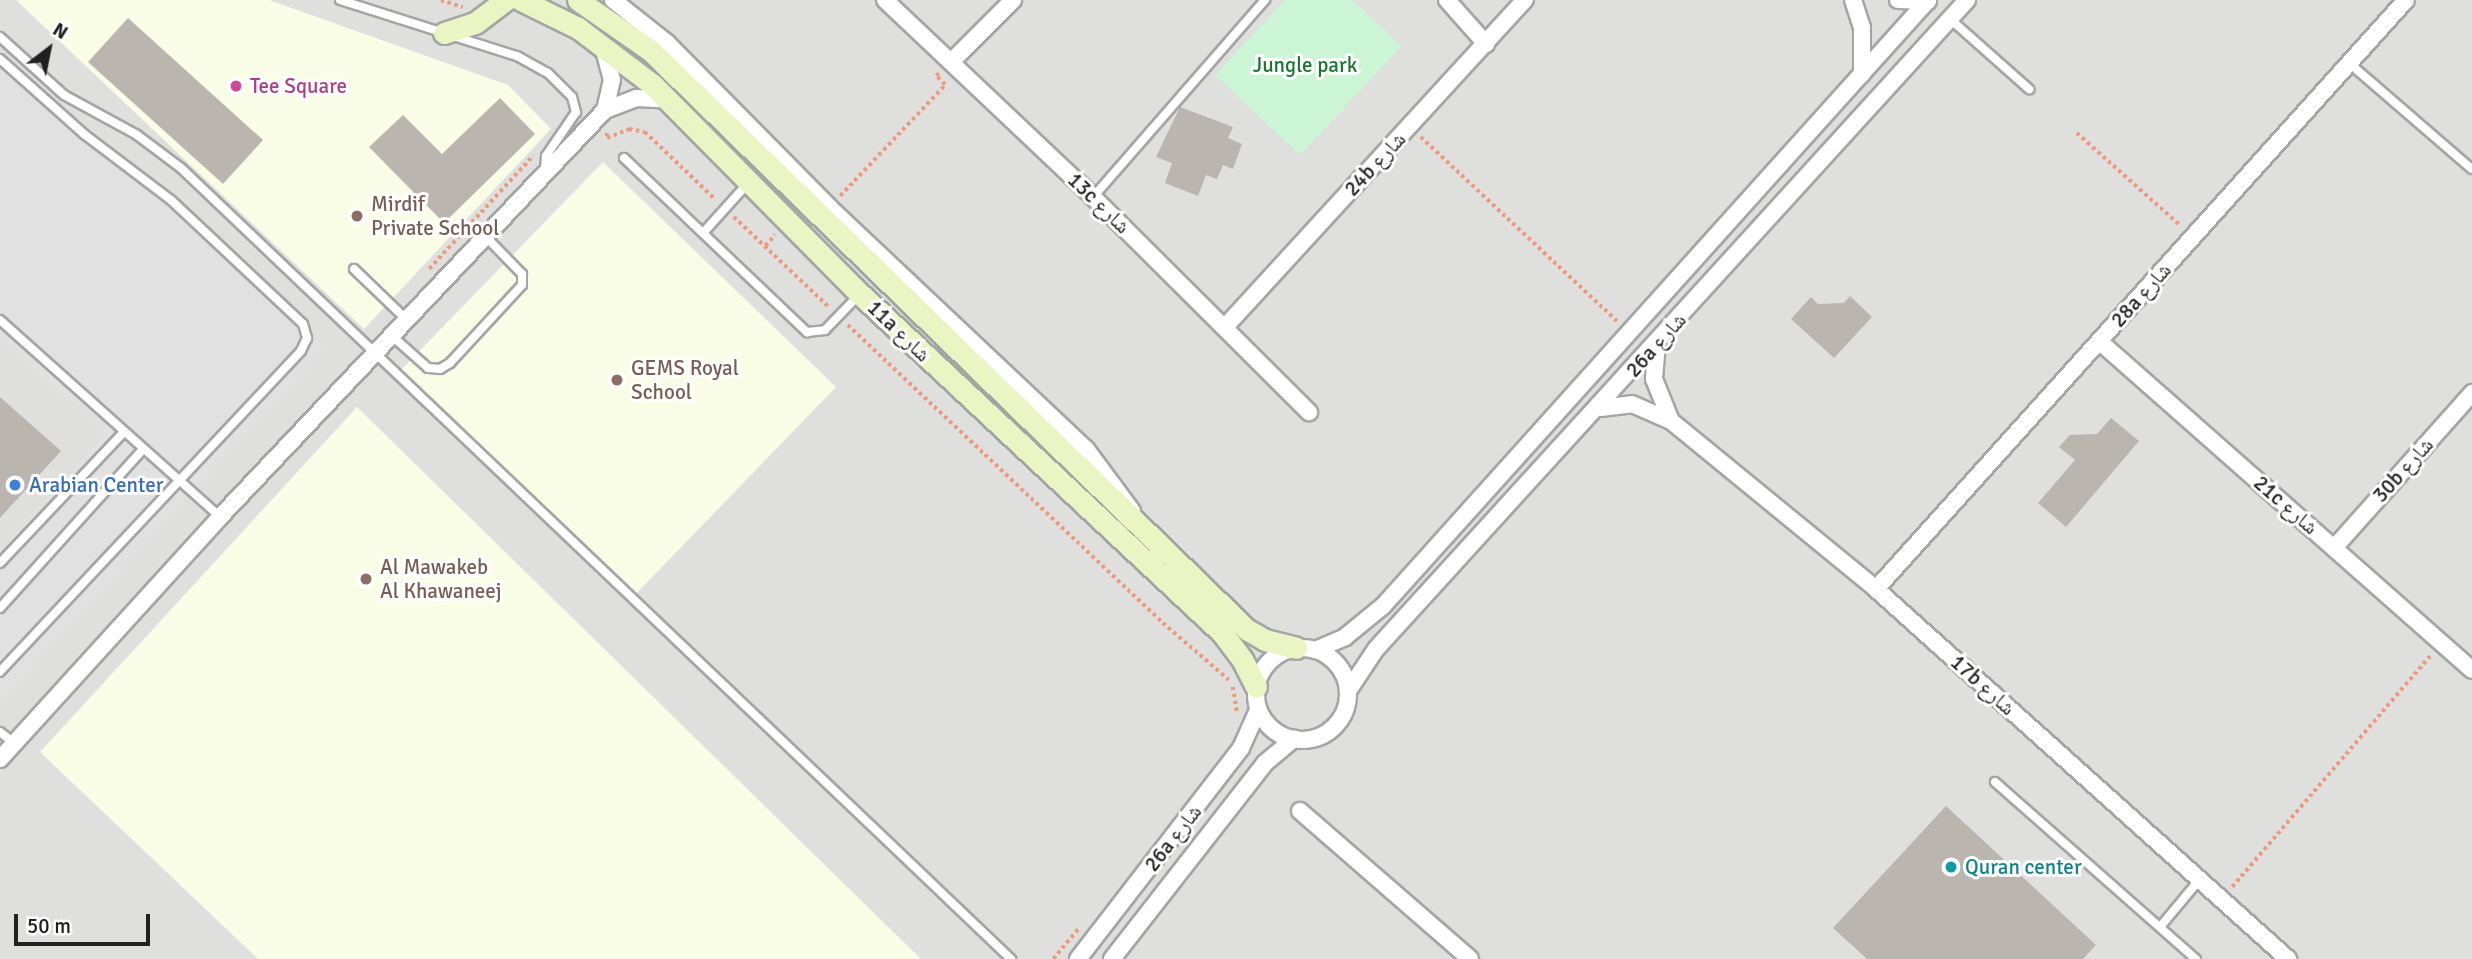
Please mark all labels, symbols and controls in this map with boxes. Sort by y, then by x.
north arrow [14,14,84,84]
text: N [48,18,72,45]
park label: Jungle park [1253,52,1357,78]
place label: Tee Square [250,73,347,99]
marker: Tee Square [228,78,244,94]
street label: 24b شارع [1339,127,1411,201]
street label: 13c شارع [1063,167,1135,239]
place label: Mirdif Private School [371,191,499,241]
marker: Mirdif Private School [349,208,365,224]
street label: 28a شارع [2106,258,2176,332]
street label: 11a شارع [862,295,936,367]
street label: 26a شارع [1621,308,1691,382]
place label: GEMS Royal School [631,355,739,405]
marker: GEMS Royal School [609,372,625,388]
street label: 30b شارع [2367,432,2439,508]
street label: 21c شارع [2249,470,2323,540]
place label: Arabian Center [29,472,163,498]
marker: Arabian Center [7,477,23,493]
place label: Al Mawakeb Al Khawaneej [380,554,502,604]
marker: Al Mawakeb Al Khawaneej [358,571,374,587]
street label: 17b شارع [1945,649,2021,721]
street label: 26a شارع [1139,800,1207,876]
place label: Quran center [1965,854,2082,880]
marker: Quran center [1943,859,1959,875]
scale bar [18,900,154,944]
text: 50 m [27,913,71,939]

